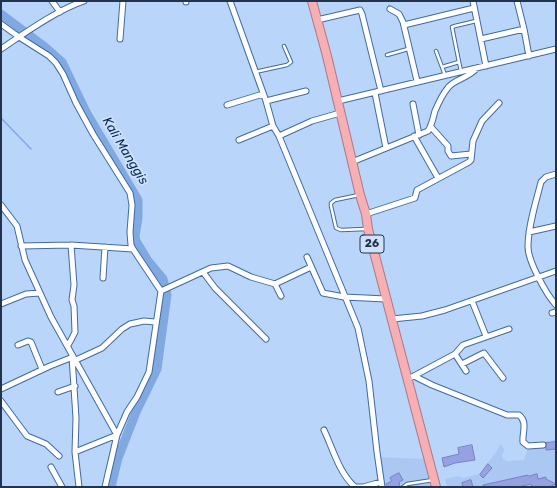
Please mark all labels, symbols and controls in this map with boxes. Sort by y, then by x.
water label: Kali Manggis [99,114,151,188]
road number: 26 [360,235,384,253]

